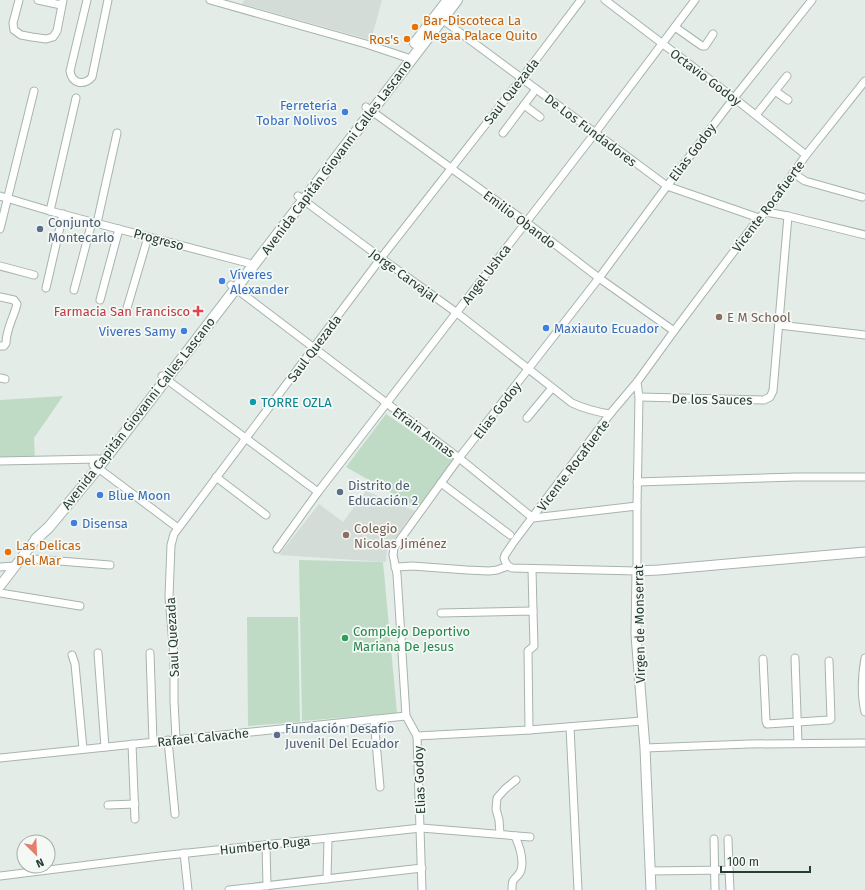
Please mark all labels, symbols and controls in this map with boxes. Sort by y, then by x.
place label: Bar-Discoteca La Megaa Palace Quito [423,13,538,43]
marker: Bar-Discoteca La Megaa Palace Quito [410,22,420,32]
place label: Ros's [369,32,399,47]
marker: Ros's [402,34,412,44]
street label: Octavio Godoy [667,46,745,109]
street label: Saul Quezada [481,55,542,127]
street label: Avenida Capitán Giovanni Calles Lascano [258,57,415,258]
street label: De Los Fundadores [542,91,640,170]
place label: Ferretería Tobar Nolivos [256,98,337,128]
marker: Ferretería Tobar Nolivos [340,107,350,117]
street label: Elias Godoy [666,120,719,184]
street label: Vicente Rocafuerte [729,158,808,255]
street label: Emilio Obando [481,187,559,252]
place label: Conjunto Montecarlo [48,215,114,245]
marker: Conjunto Montecarlo [35,224,45,234]
street label: Progreso [132,226,186,253]
street label: Angel Ushca [459,241,514,307]
street label: Jorge Carvajal [367,246,441,305]
place label: Víveres Alexander [230,267,289,297]
marker: Víveres Alexander [217,276,227,286]
place label: Farmacia San Francisco [54,304,190,319]
marker: Farmacia San Francisco [193,306,203,316]
place label: E M School [727,310,791,325]
street label: Saul Quezada [284,312,344,385]
marker: E M School [714,312,724,322]
street label: Avenida Capitán Giovanni Calles Lascano [59,314,218,512]
place label: Maxiauto Ecuador [554,321,659,336]
marker: Maxiauto Ecuador [541,323,551,333]
place label: Viveres Samy [99,324,177,339]
marker: Viveres Samy [179,326,189,336]
street label: Elias Godoy [470,378,525,442]
street label: De los Sauces [672,391,752,408]
place label: TORRE OZLA [261,395,332,410]
marker: TORRE OZLA [248,397,258,407]
street label: Efrain Armas [390,404,458,461]
street label: Vicente Rocafuerte [534,417,613,514]
place label: Distrito de Educación 2 [348,478,418,508]
marker: Distrito de Educación 2 [335,487,345,497]
place label: Blue Moon [108,488,171,503]
marker: Blue Moon [95,490,105,500]
place label: Disensa [82,516,128,531]
marker: Disensa [69,518,79,528]
place label: Colegio Nicolas Jiménez [354,521,447,551]
marker: Colegio Nicolas Jiménez [341,530,351,540]
place label: Las Delicas Del Mar [16,538,81,568]
marker: Las Delicas Del Mar [3,547,13,557]
street label: Virgen de Monserrat [631,564,648,683]
street label: Saul Quezada [163,597,182,677]
place label: Complejo Deportivo Mariana De Jesus [353,624,470,654]
marker: Complejo Deportivo Mariana De Jesus [340,633,350,643]
place label: Fundación Desafío Juvenil Del Ecuador [285,721,399,751]
street label: Rafael Calvache [156,725,250,750]
marker: Fundación Desafío Juvenil Del Ecuador [272,730,282,740]
street label: Elias Godoy [411,745,428,814]
street label: Humberto Puga [219,833,311,858]
north arrow [16,834,56,874]
scale bar [721,848,810,874]
text: N [34,855,46,870]
text: 100 m [727,855,759,869]

